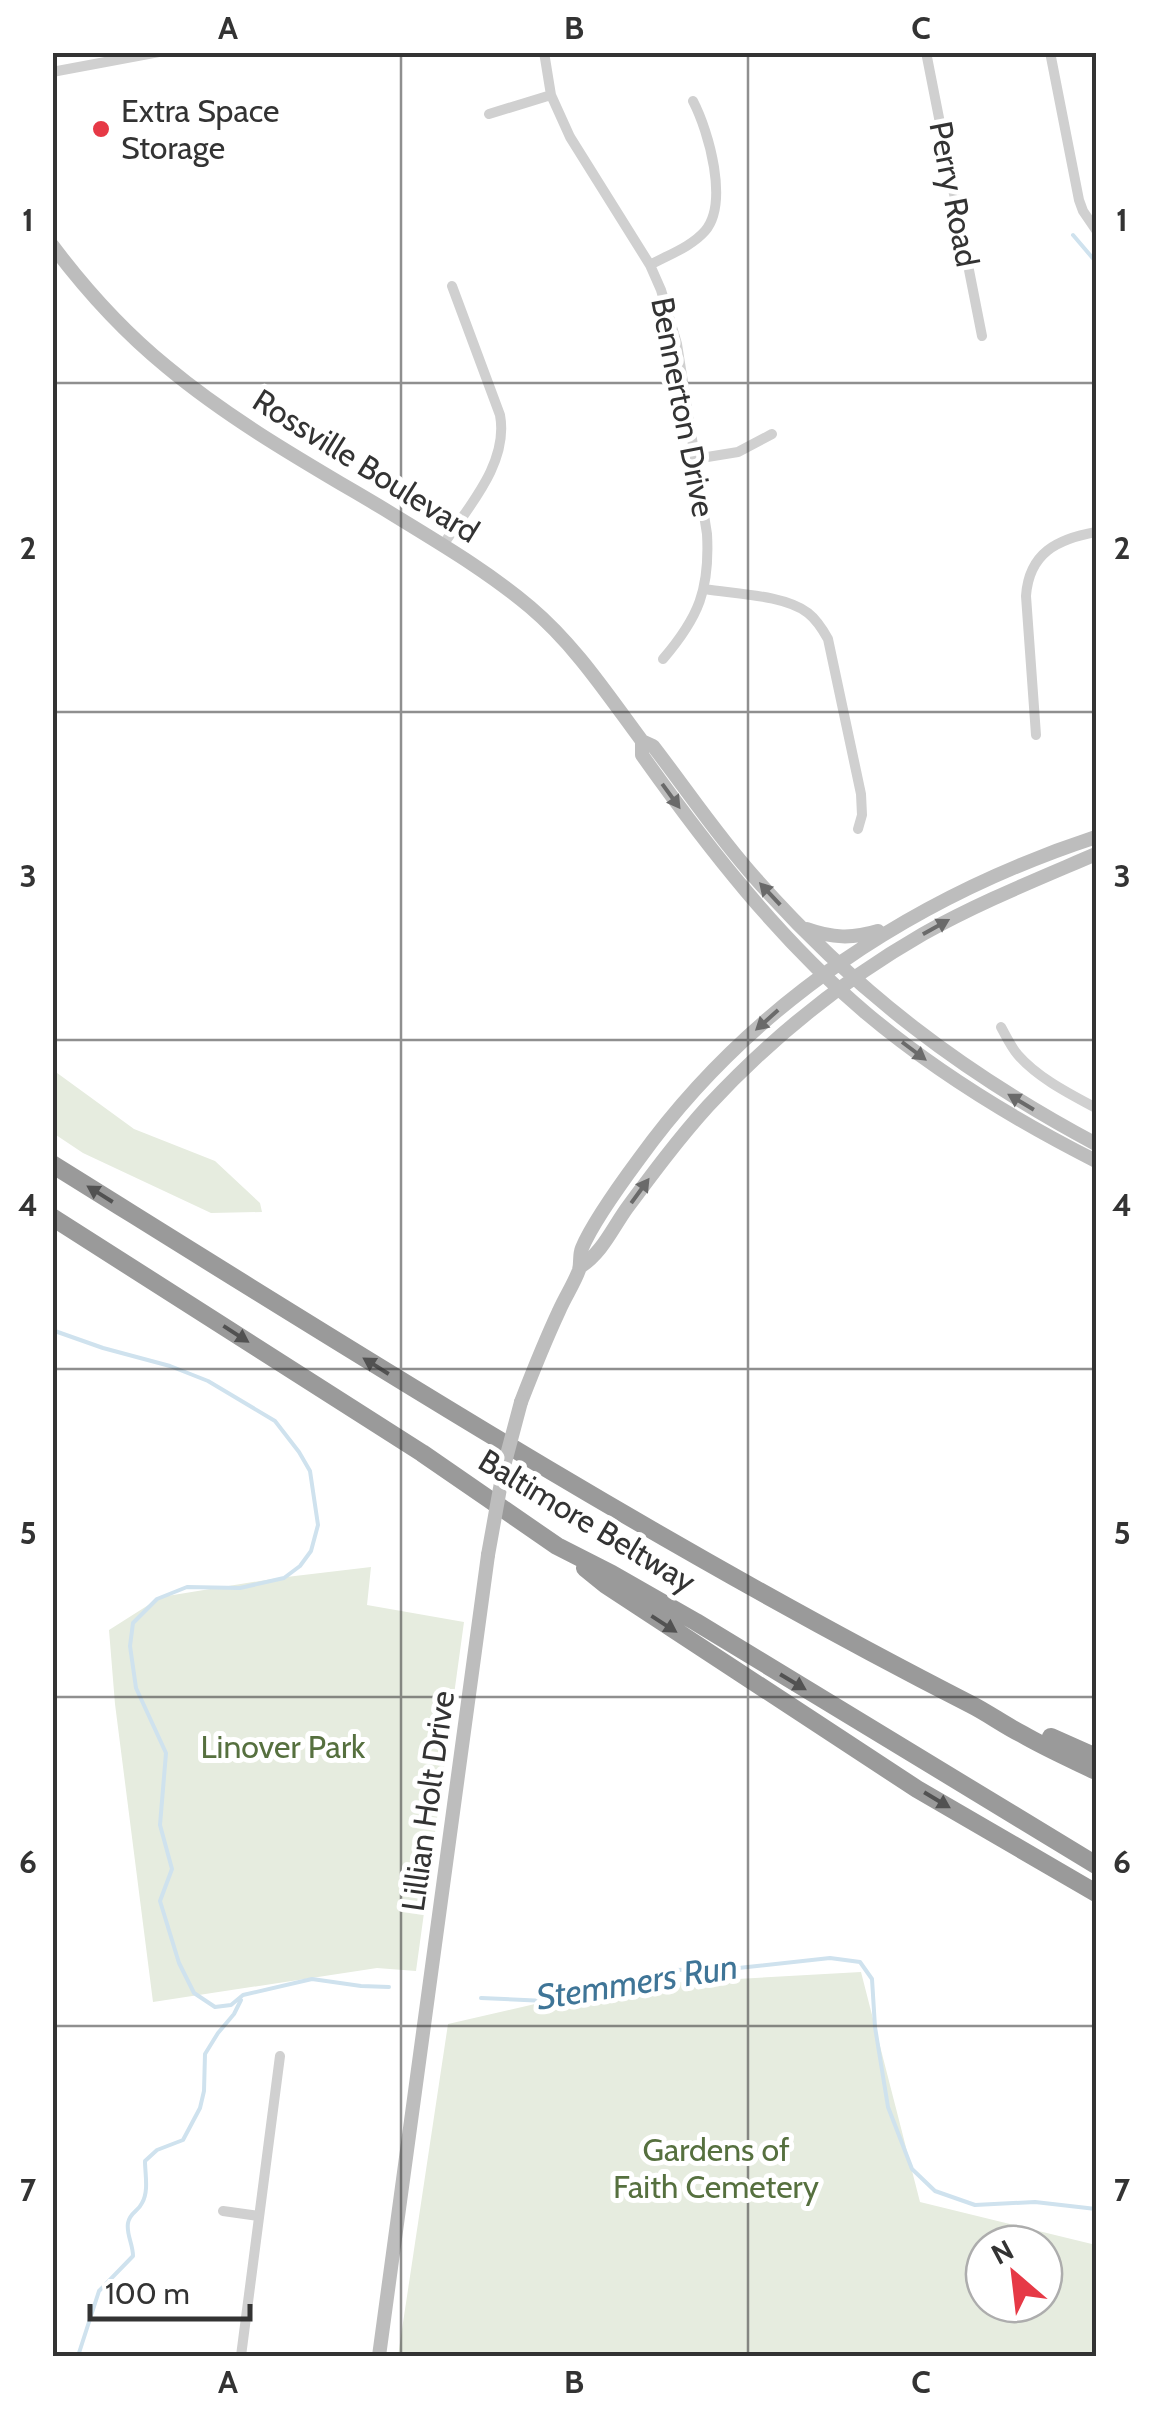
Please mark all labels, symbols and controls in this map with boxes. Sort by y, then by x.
text: A [218,8,238,47]
text: B [564,8,584,47]
text: C [911,8,931,47]
place label: Extra Space Storage [121,91,280,167]
marker: Extra Space Storage [90,118,112,140]
street label: Perry Road [921,118,988,270]
text: 1 [22,200,34,239]
text: 1 [1116,200,1128,239]
street label: Bennerton Drive [643,294,724,520]
street label: Rossville Boulevard [246,380,487,551]
text: 2 [20,528,36,567]
text: 2 [1114,528,1130,567]
one-way arrow [661,783,680,809]
text: 3 [19,856,37,895]
text: 3 [1113,856,1131,895]
one-way arrow [759,882,782,906]
one-way arrow [921,919,950,936]
one-way arrow [755,1009,780,1031]
one-way arrow [901,1040,927,1060]
one-way arrow [1007,1094,1035,1112]
one-way arrow [629,1178,649,1204]
text: 4 [18,1185,38,1224]
one-way arrow [87,1185,114,1203]
text: 4 [1112,1185,1132,1224]
one-way arrow [222,1325,250,1343]
one-way arrow [362,1357,390,1375]
street label: Baltimore Beltway [472,1441,703,1601]
text: 5 [19,1513,37,1552]
text: 5 [1113,1513,1131,1552]
one-way arrow [651,1614,678,1632]
one-way arrow [779,1673,807,1690]
street label: Lillian Holt Drive [393,1688,462,1914]
park label: Linover Park [201,1727,366,1766]
one-way arrow [923,1791,951,1808]
text: 6 [19,1842,37,1881]
text: 6 [1113,1842,1131,1881]
water label: Stemmers Run [533,1944,741,2019]
park label: Gardens of Faith Cemetery [613,2130,819,2206]
text: 7 [20,2170,37,2209]
text: 7 [1114,2170,1131,2209]
north arrow [964,2224,1064,2324]
text: N [986,2232,1019,2272]
scale bar [90,2259,250,2321]
text: 100 m [105,2275,190,2312]
text: A [218,2362,238,2401]
text: B [564,2362,584,2401]
text: C [911,2362,931,2401]

